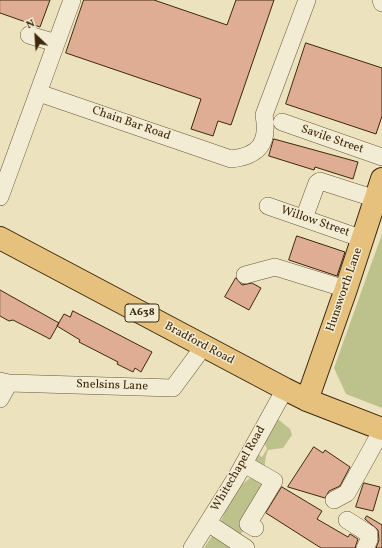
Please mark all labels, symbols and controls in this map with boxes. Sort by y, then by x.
north arrow [16,16,56,56]
text: N [24,16,38,33]
street label: Chain Bar Road [90,104,172,144]
street label: Savile Street [299,123,365,157]
street label: Willow Street [279,203,351,241]
street label: Hunsworth Lane [324,246,366,334]
road number: A638 [125,304,159,322]
street label: Bradford Road [162,320,236,368]
street label: Snelsins Lane [76,378,148,394]
street label: Whitechapel Road [209,424,269,514]

